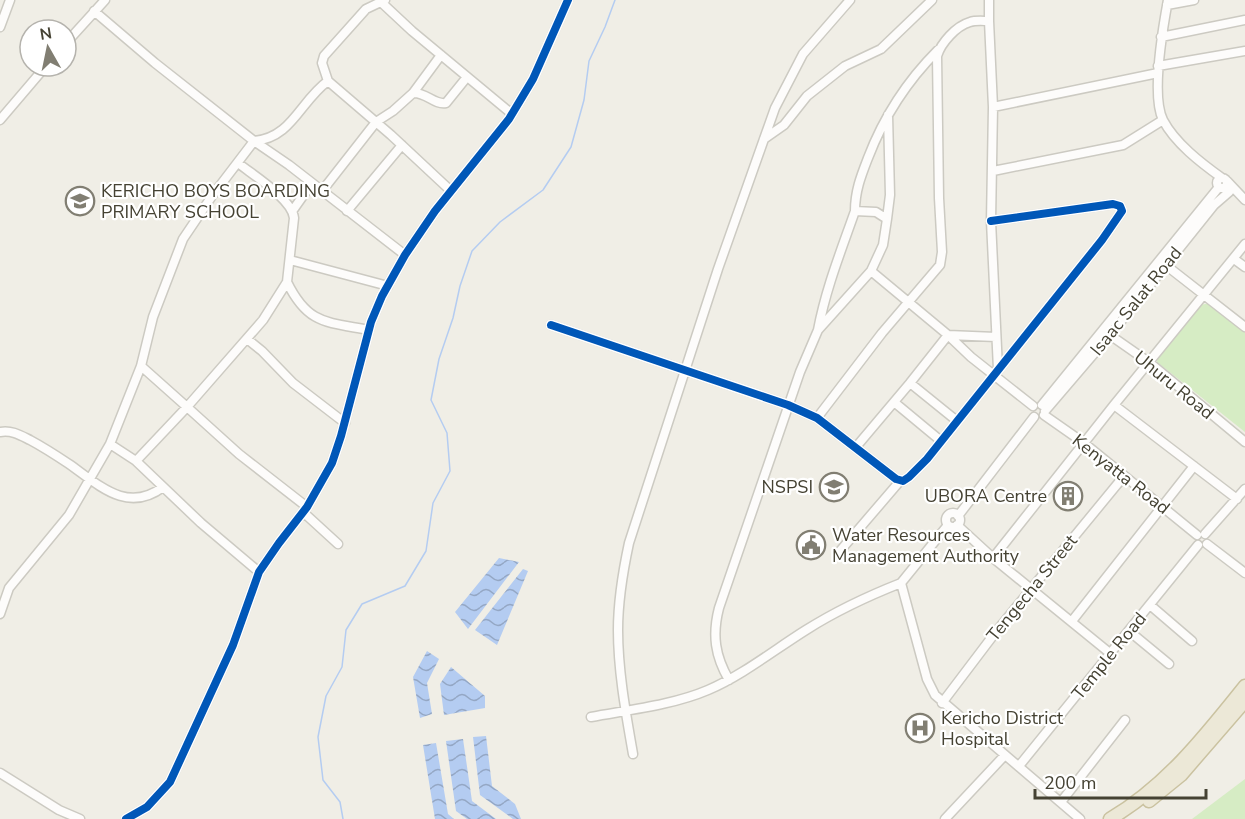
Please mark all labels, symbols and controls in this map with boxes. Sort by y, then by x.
north arrow [18,18,78,78]
text: N [38,22,53,46]
place label: KERICHO BOYS BOARDING PRIMARY SCHOOL [101,179,330,224]
school or university icon: KERICHO BOYS BOARDING PRIMARY SCHOOL [64,185,96,217]
street label: Isaac Salat Road [1085,242,1187,360]
street label: Uhuru Road [1129,345,1219,425]
street label: Kenyatta Road [1067,428,1175,520]
school or university icon: NSPSI [818,471,850,503]
place label: NSPSI [762,475,813,499]
building icon: UBORA Centre [1052,480,1084,512]
place label: UBORA Centre [925,484,1047,508]
place label: Water Resources Management Authority [832,523,1020,568]
public building icon: Water Resources Management Authority [795,529,827,561]
street label: Tengecha Street [981,529,1083,647]
street label: Temple Road [1066,607,1152,705]
place label: Kericho District Hospital [941,706,1064,751]
hospital icon: Kericho District Hospital [904,712,936,744]
scale bar [1035,762,1206,800]
text: 200 m [1044,771,1096,795]

